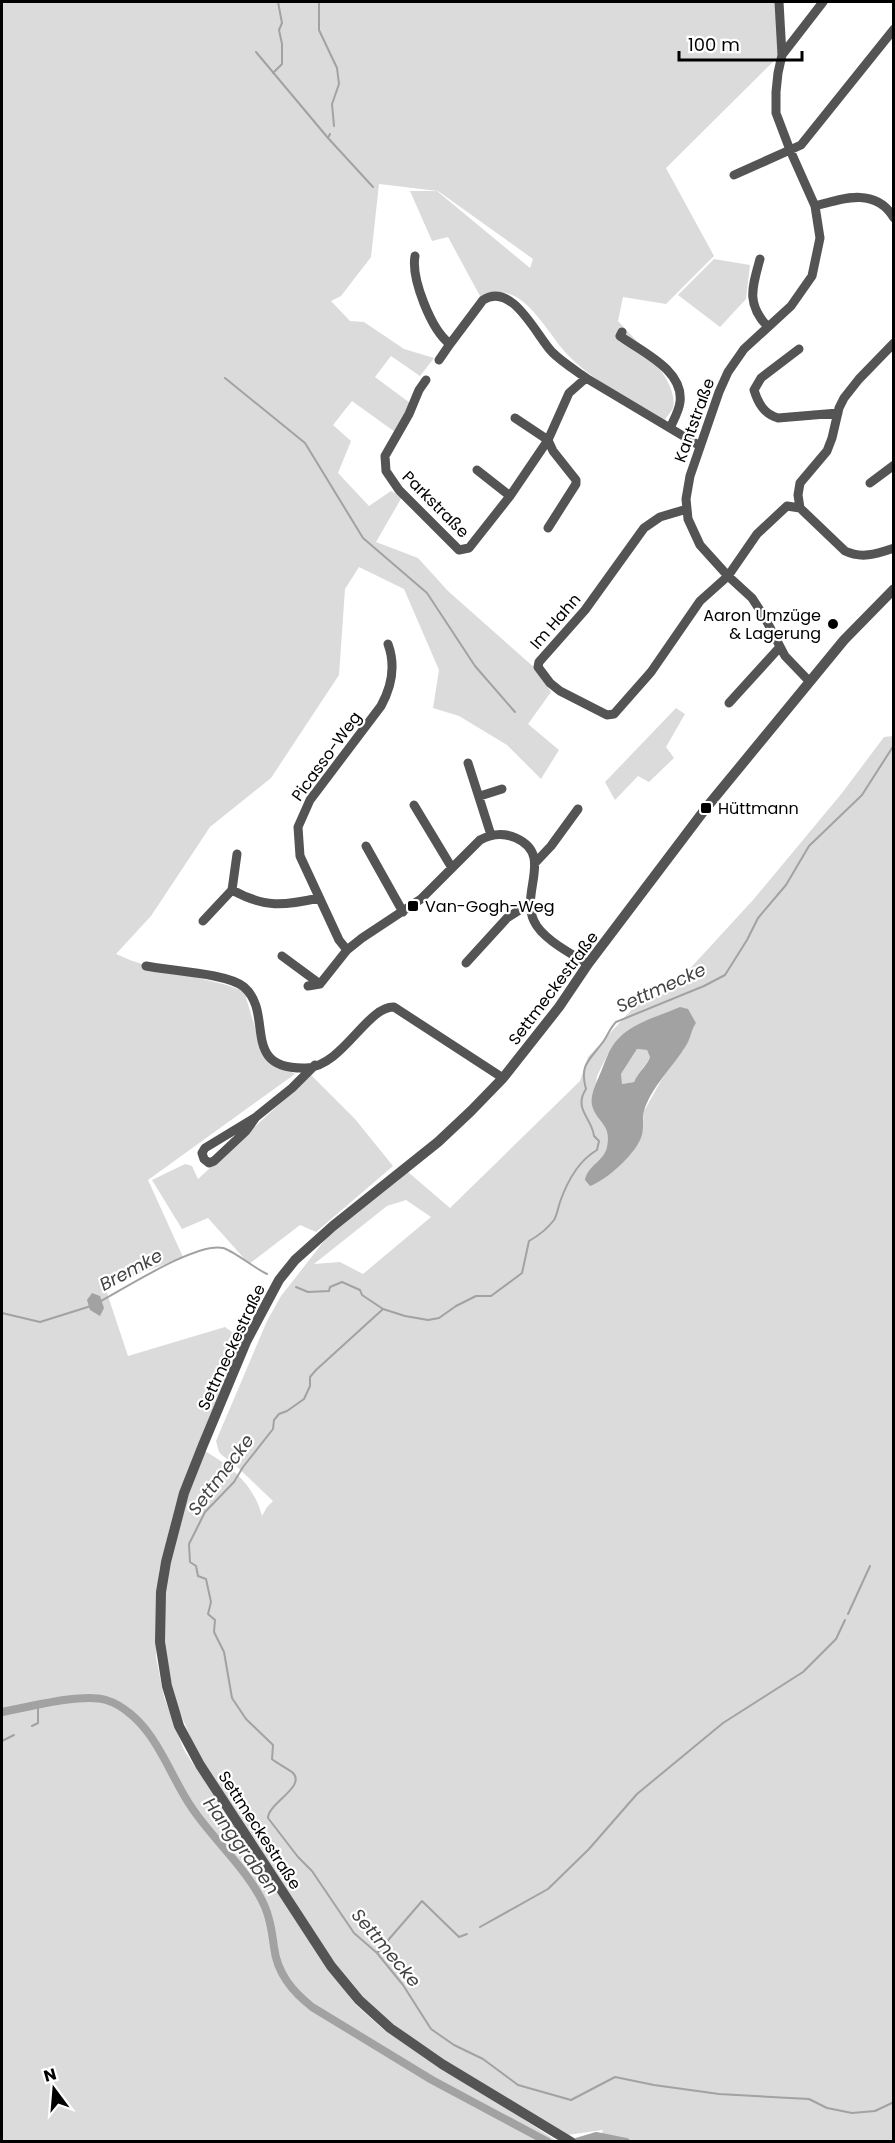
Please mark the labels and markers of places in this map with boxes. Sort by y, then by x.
place label: Aaron Umzüge & Lagerung [703,604,821,645]
marker: Aaron Umzüge & Lagerung [826,617,840,631]
place label: Hüttmann [718,797,799,820]
marker: Hüttmann [699,801,713,815]
place label: Van-Gogh-Weg [425,895,555,918]
marker: Van-Gogh-Weg [406,899,420,913]

